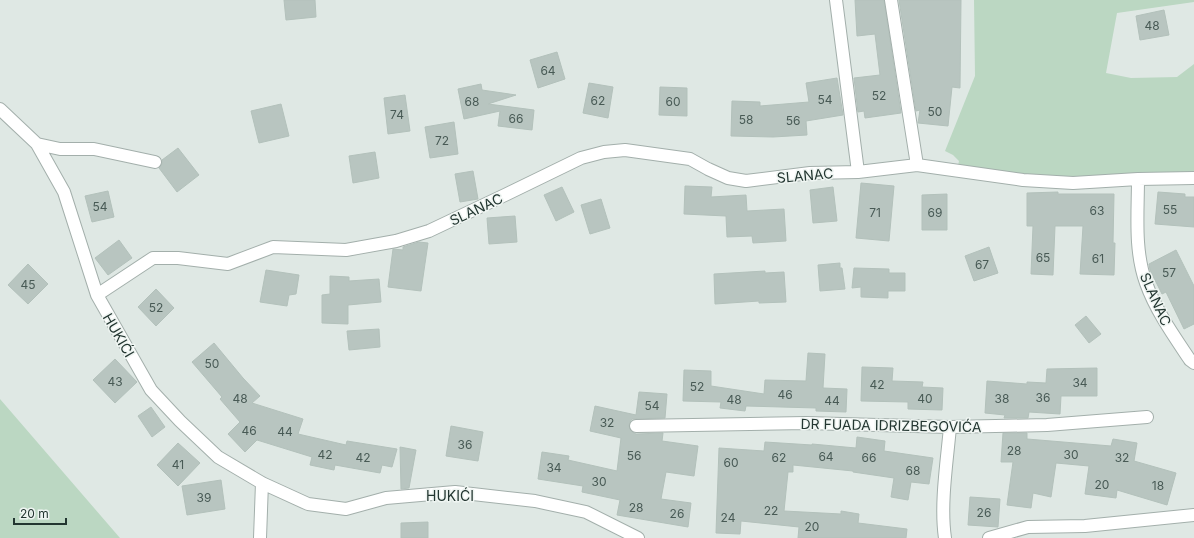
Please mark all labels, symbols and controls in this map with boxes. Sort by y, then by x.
house number: 48 [1144,18,1160,33]
house number: 64 [540,63,556,78]
house number: 52 [872,88,886,103]
house number: 54 [817,92,833,107]
house number: 62 [591,93,605,108]
house number: 68 [465,94,479,109]
house number: 60 [665,94,681,109]
house number: 50 [928,104,942,119]
house number: 74 [390,107,404,122]
house number: 66 [509,111,523,126]
house number: 58 [739,112,753,127]
house number: 56 [786,113,800,128]
house number: 72 [435,133,449,148]
street label: SLANAC [776,164,834,186]
street label: SLANAC [447,189,505,229]
house number: 54 [92,199,108,214]
house number: 55 [1163,202,1177,217]
house number: 63 [1090,203,1104,218]
house number: 71 [869,205,881,220]
house number: 69 [928,205,942,220]
house number: 65 [1036,250,1050,265]
house number: 61 [1092,251,1104,266]
house number: 67 [975,257,989,272]
house number: 57 [1162,265,1176,280]
street label: SLANAC [1137,270,1175,328]
house number: 45 [20,277,36,292]
house number: 52 [149,300,163,315]
street label: HUKIĆI [100,310,138,360]
house number: 50 [205,356,219,371]
house number: 43 [107,374,123,389]
house number: 34 [1072,375,1088,390]
house number: 42 [869,377,885,392]
house number: 52 [690,379,704,394]
house number: 46 [777,387,793,402]
house number: 36 [1036,390,1050,405]
house number: 48 [232,391,248,406]
house number: 40 [917,391,933,406]
house number: 38 [995,391,1009,406]
house number: 48 [726,392,742,407]
house number: 44 [824,393,840,408]
house number: 54 [644,398,660,413]
house number: 32 [600,415,614,430]
street label: DR FUADA IDRIZBEGOVIĆA [800,415,982,435]
house number: 46 [241,423,257,438]
house number: 44 [277,424,293,439]
house number: 36 [458,437,472,452]
house number: 28 [1007,443,1021,458]
house number: 42 [317,447,333,462]
house number: 30 [1064,447,1078,462]
house number: 56 [627,448,641,463]
house number: 64 [818,449,834,464]
house number: 42 [355,450,371,465]
house number: 62 [772,450,786,465]
house number: 66 [862,450,876,465]
house number: 32 [1115,450,1129,465]
house number: 60 [723,455,739,470]
house number: 41 [172,457,184,472]
house number: 34 [546,460,562,475]
house number: 68 [906,463,920,478]
house number: 30 [592,474,606,489]
house number: 20 [1095,477,1109,492]
house number: 18 [1152,478,1164,493]
street label: HUKIĆI [426,487,474,504]
house number: 39 [197,490,211,505]
scale bar [14,500,66,526]
house number: 28 [629,500,643,515]
house number: 22 [764,503,778,518]
house number: 26 [977,505,991,520]
text: 20 m [20,506,49,521]
house number: 26 [670,506,684,521]
house number: 24 [721,510,736,525]
house number: 20 [805,519,819,534]

